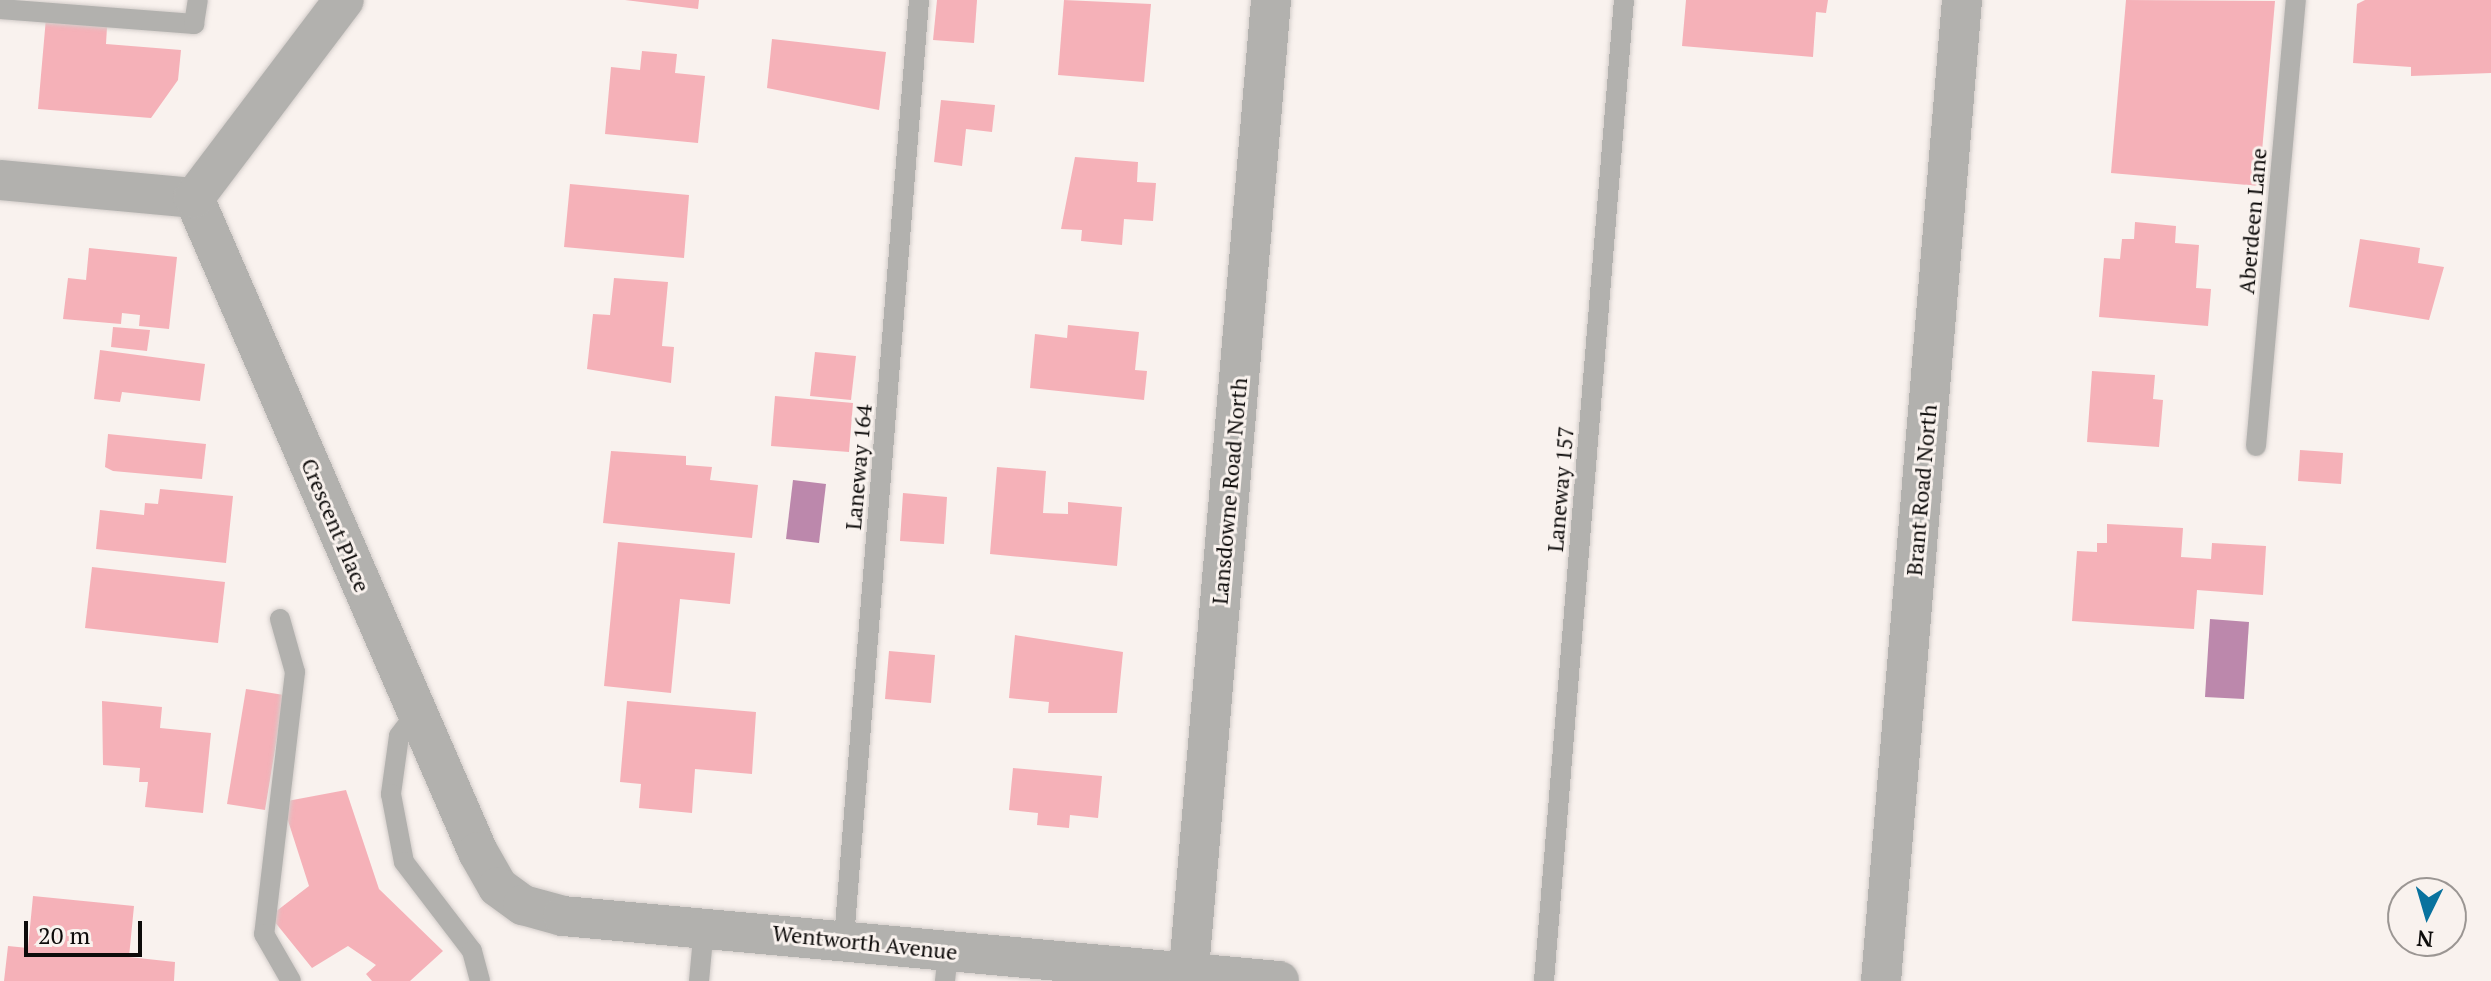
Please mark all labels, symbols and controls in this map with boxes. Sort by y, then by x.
street label: Aberdeen Lane [2232,147,2272,295]
street label: Lansdowne Road North [1206,376,1252,606]
street label: Laneway 164 [839,403,877,531]
street label: Brant Road North [1900,403,1942,577]
street label: Laneway 157 [1541,425,1579,553]
street label: Crescent Place [296,454,376,596]
north arrow [2387,877,2467,957]
scale bar [28,905,146,955]
text: 20 m [38,919,90,951]
street label: Wentworth Avenue [771,919,959,965]
text: N [2415,924,2435,955]

